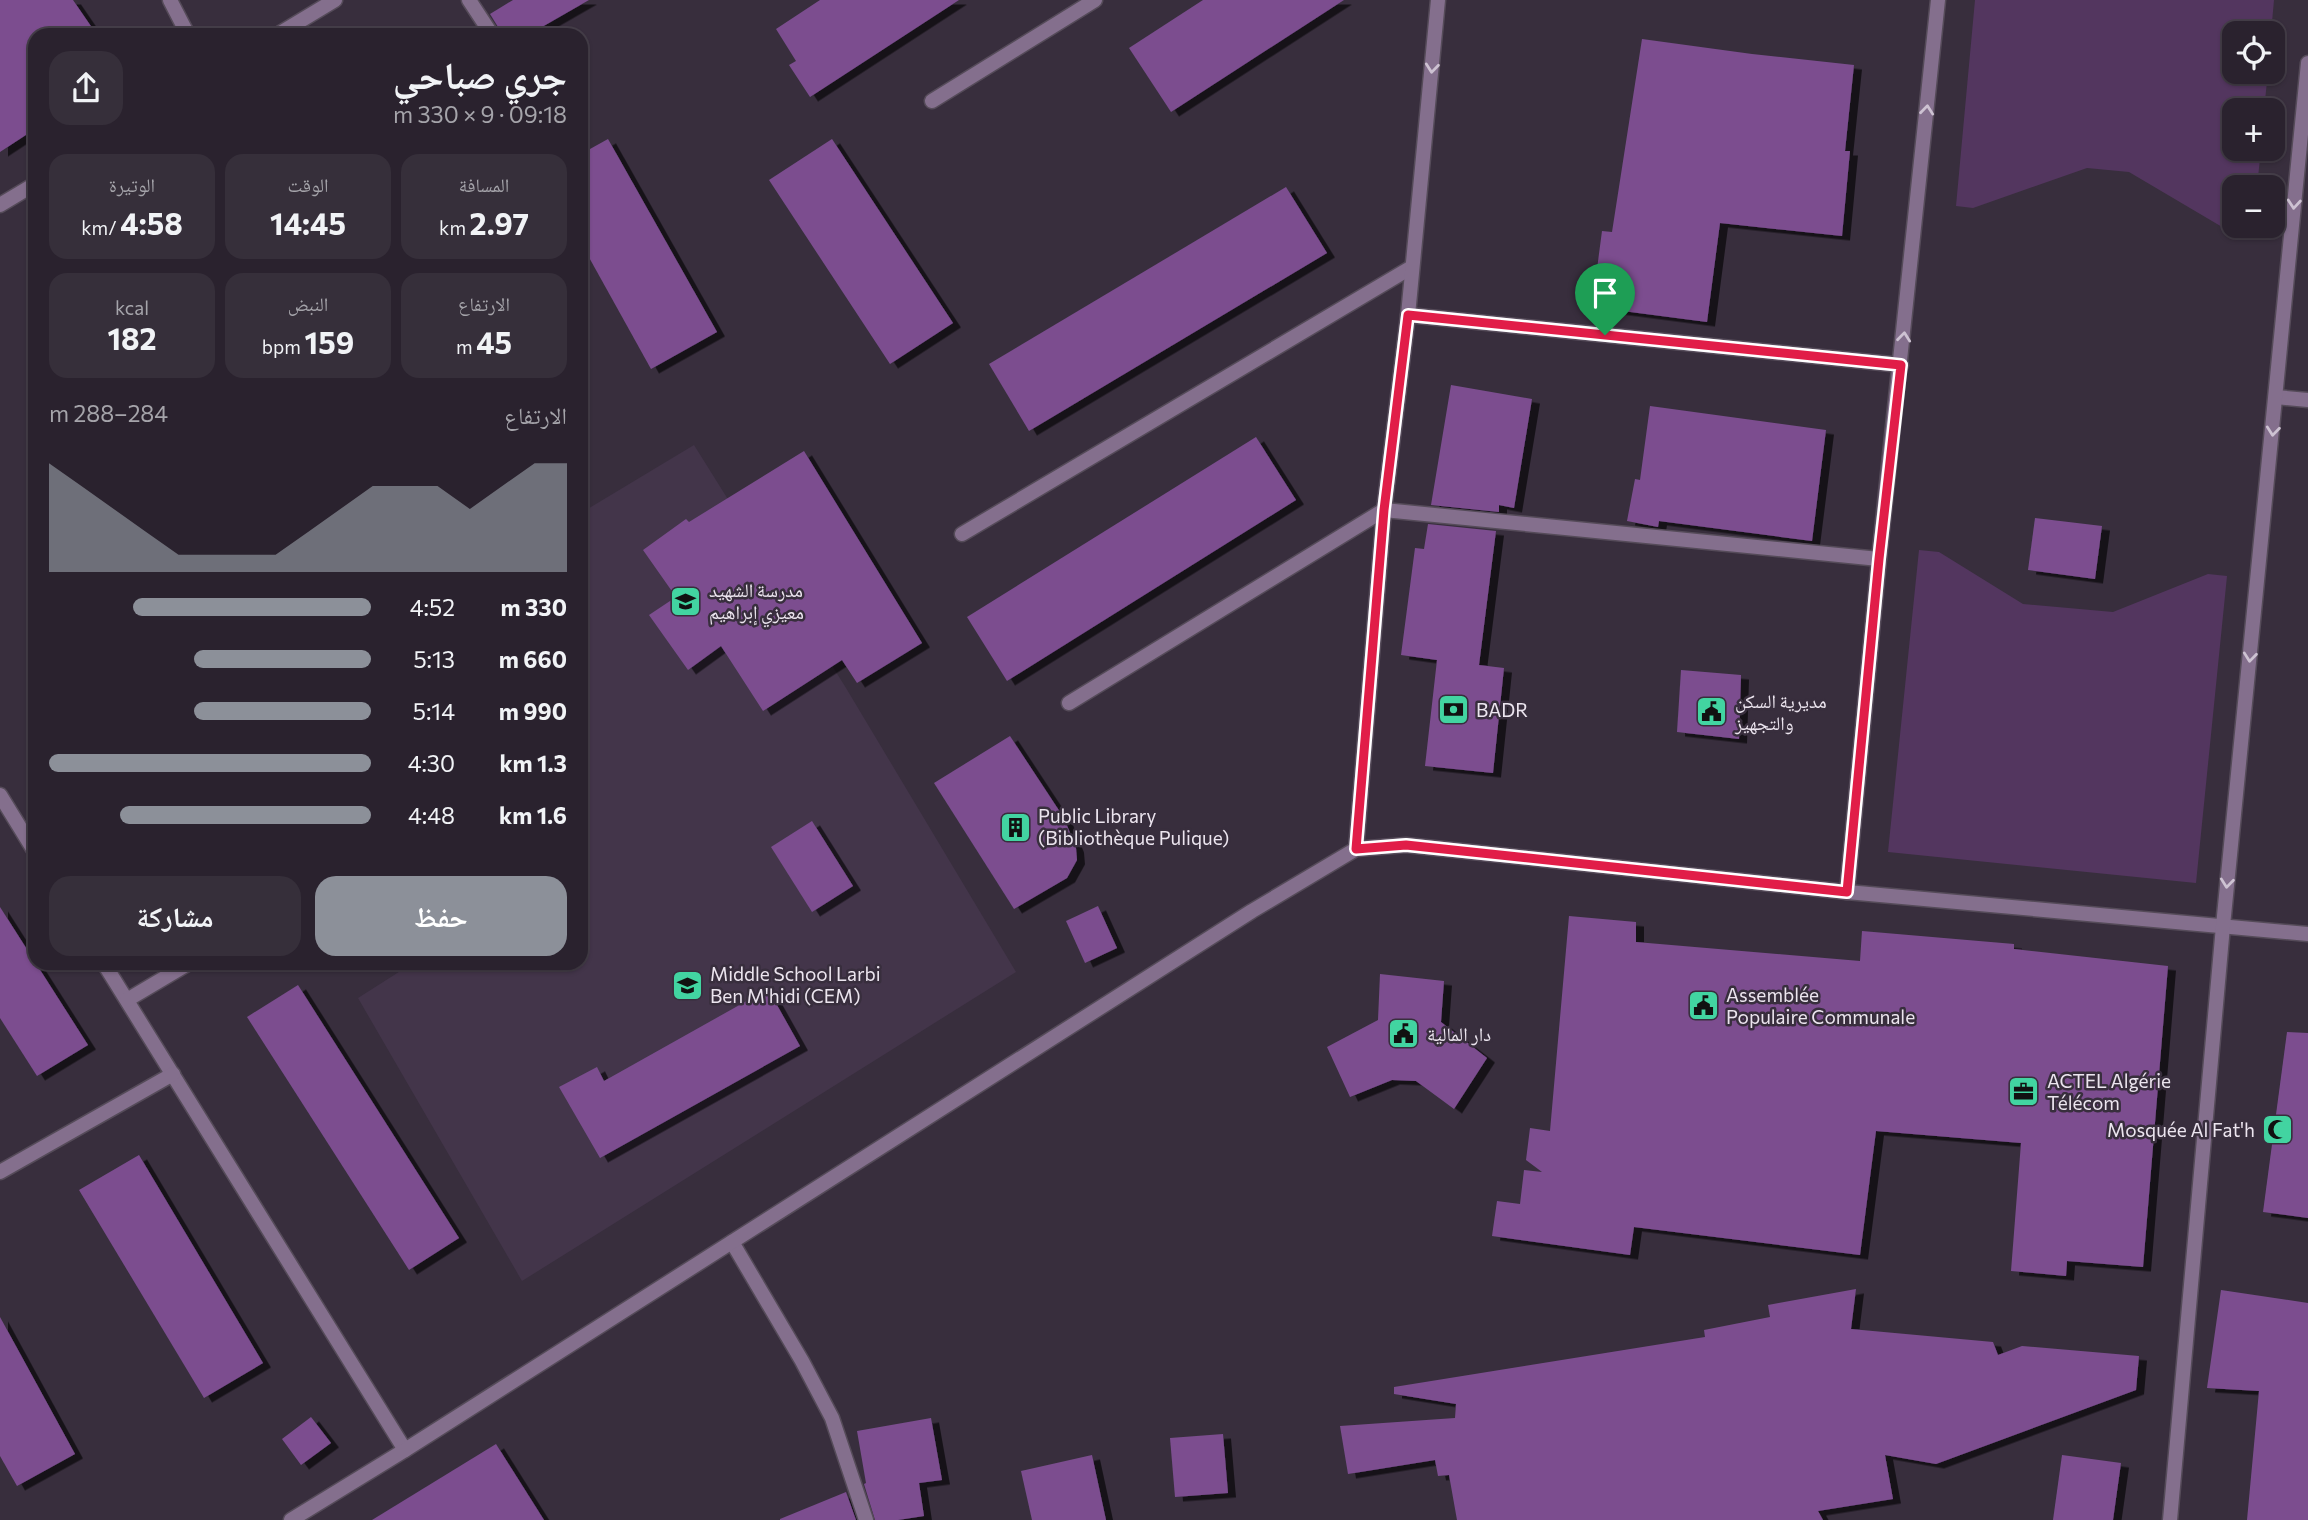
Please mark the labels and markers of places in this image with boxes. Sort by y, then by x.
pin [1575,263,1635,335]
place label: مدرسة الشهيد معيزي إبراهيم [709,578,804,628]
school or university icon: مدرسة الشهيد معيزي إبراهيم [669,584,703,618]
place label: مديرية السكن والتجهيز [1734,689,1827,735]
bank icon: BADR [1436,693,1470,727]
public building icon: مديرية السكن والتجهيز [1695,695,1729,729]
place label: BADR [1476,698,1528,721]
place label: Public Library (Bibliothèque Pulique) [1038,804,1229,849]
building icon: Public Library (Bibliothèque Pulique) [998,810,1032,844]
place label: Middle School Larbi Ben M'hidi (CEM) [710,962,881,1007]
school or university icon: Middle School Larbi Ben M'hidi (CEM) [670,968,704,1002]
place label: Assemblée Populaire Communale [1726,983,1915,1028]
public building icon: Assemblée Populaire Communale [1686,989,1720,1023]
public building icon: دار المالية [1387,1017,1421,1051]
place label: دار المالية [1427,1022,1491,1046]
place label: ACTEL Algérie Télécom [2047,1069,2171,1114]
office icon: ACTEL Algérie Télécom [2007,1075,2041,1109]
mosque icon: Mosquée Al Fat'h [2261,1113,2295,1147]
place label: Mosquée Al Fat'h [2107,1118,2255,1141]

